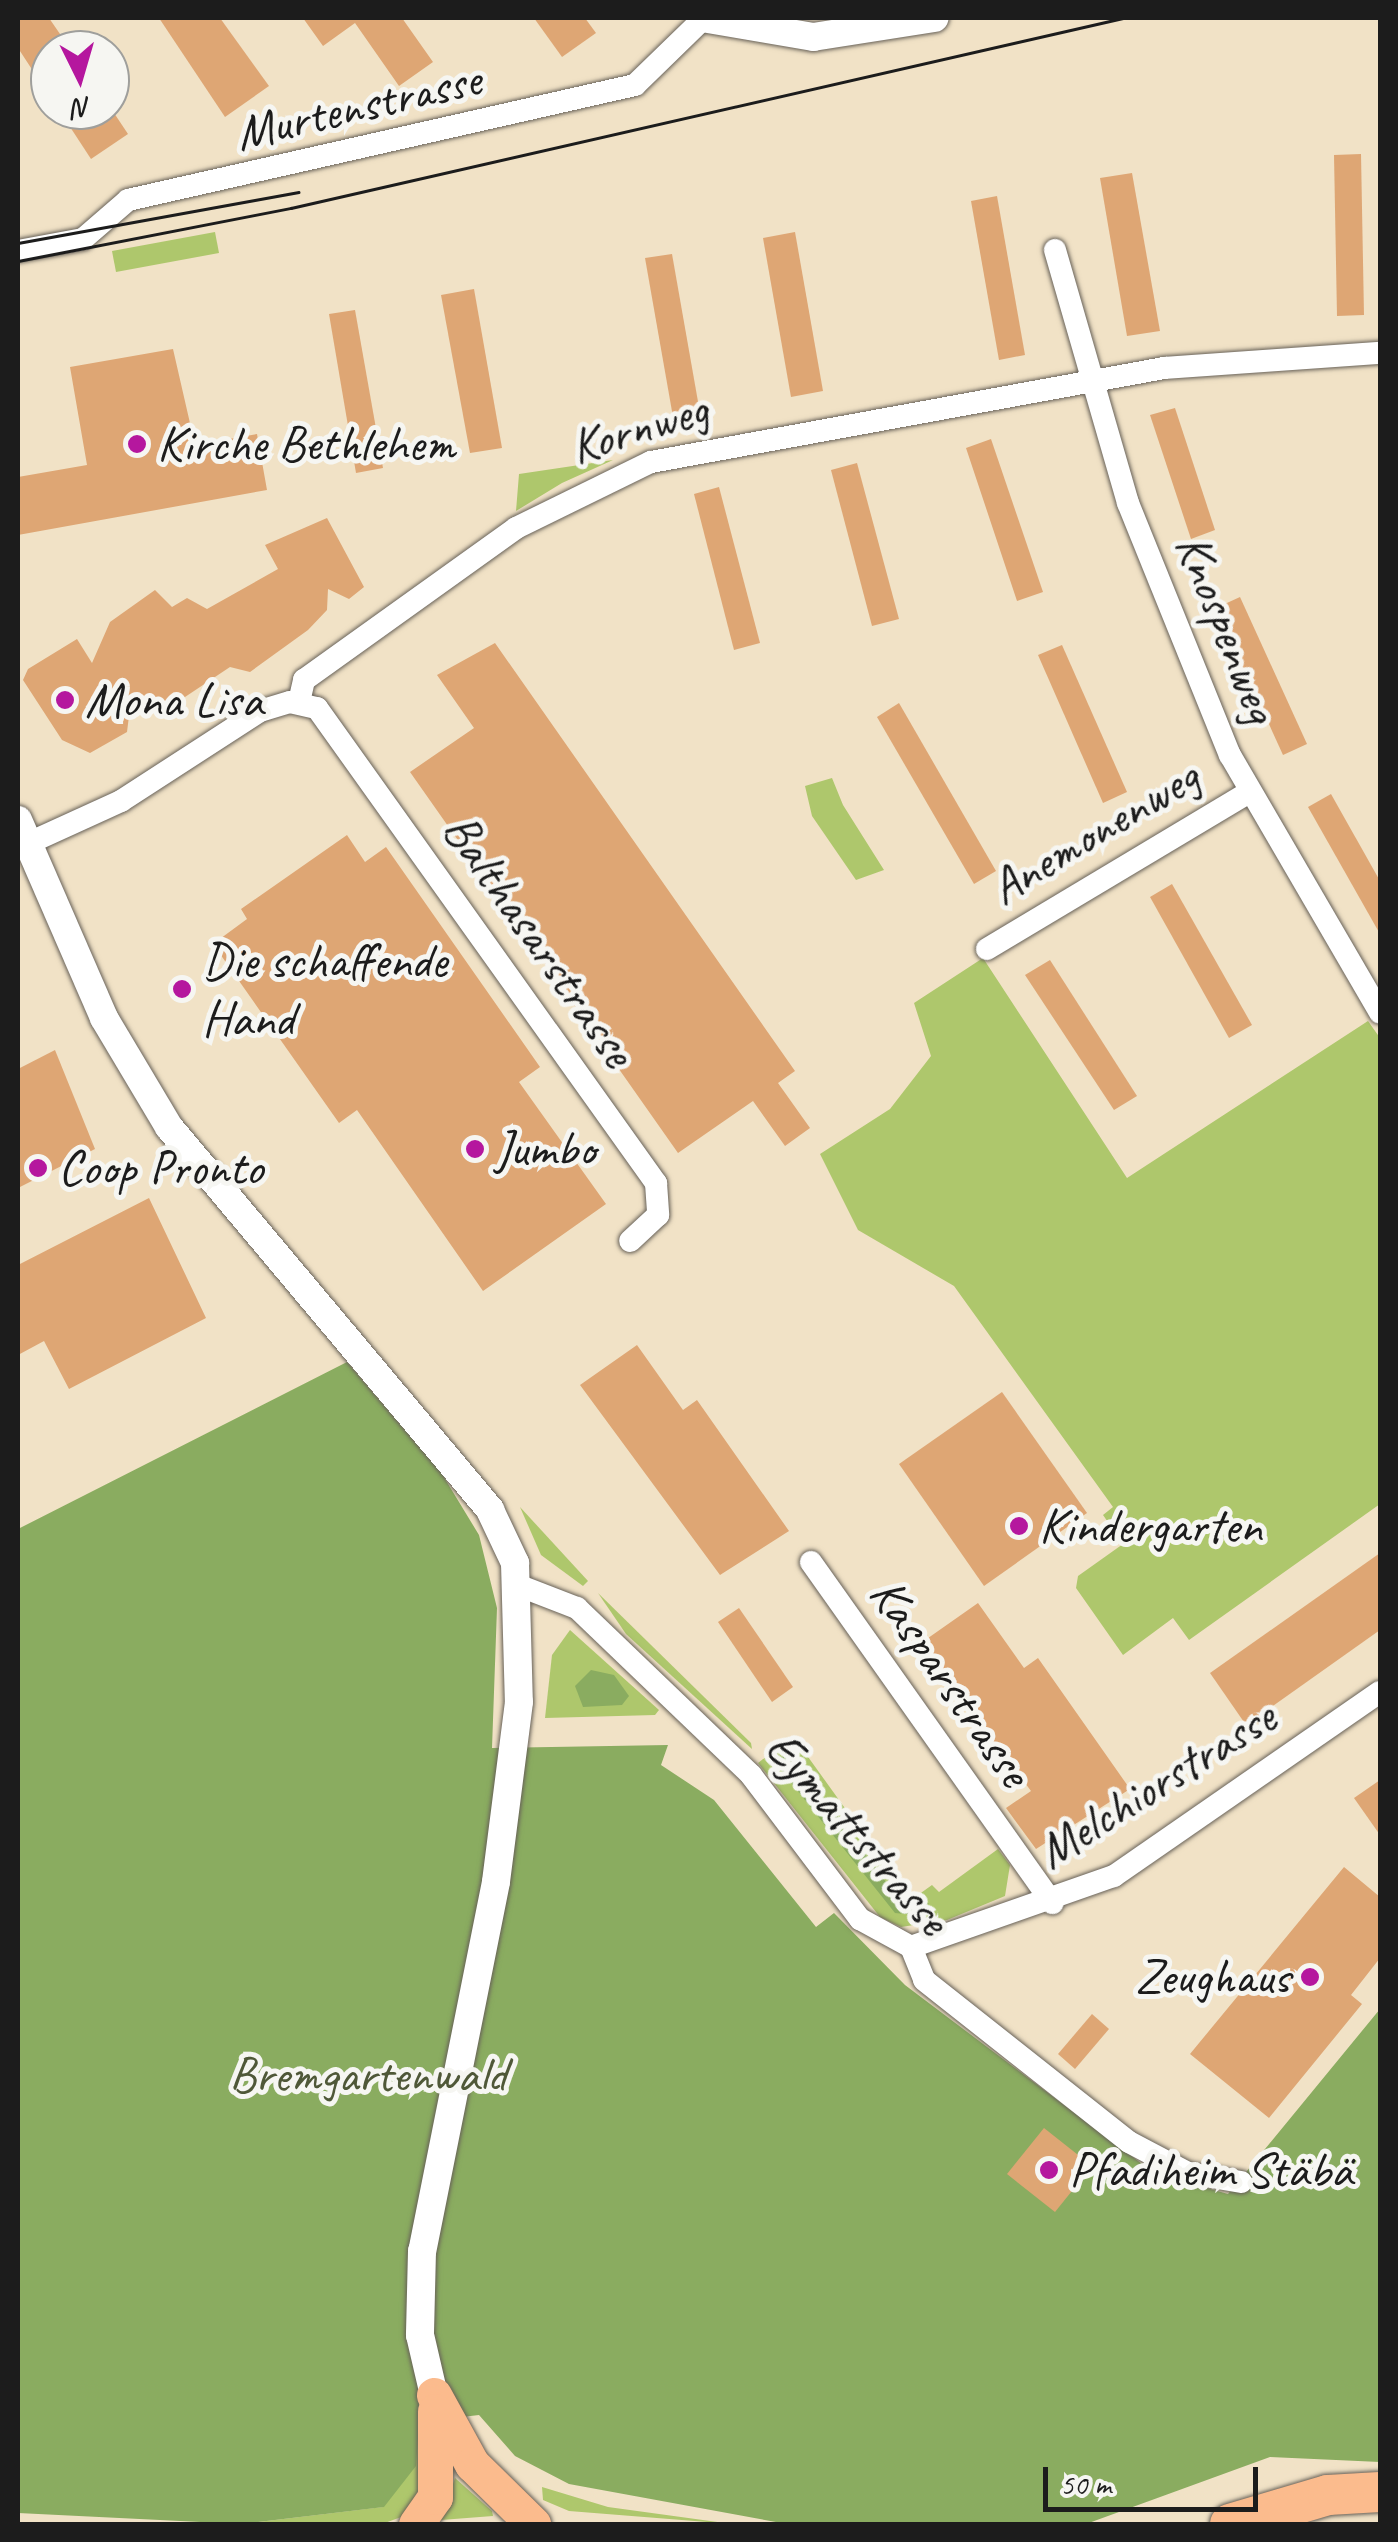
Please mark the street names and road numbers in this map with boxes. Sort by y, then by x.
street label: Murtenstrasse [230,49,486,163]
street label: Kornweg [563,379,715,477]
street label: Knospenweg [1162,525,1292,731]
street label: Anemonenweg [979,746,1209,918]
street label: Balthasarstrasse [430,802,648,1078]
street label: Kasparstrasse [857,1566,1045,1798]
street label: Melchiorstrasse [1026,1687,1286,1881]
street label: Eymattstrasse [753,1719,963,1947]

